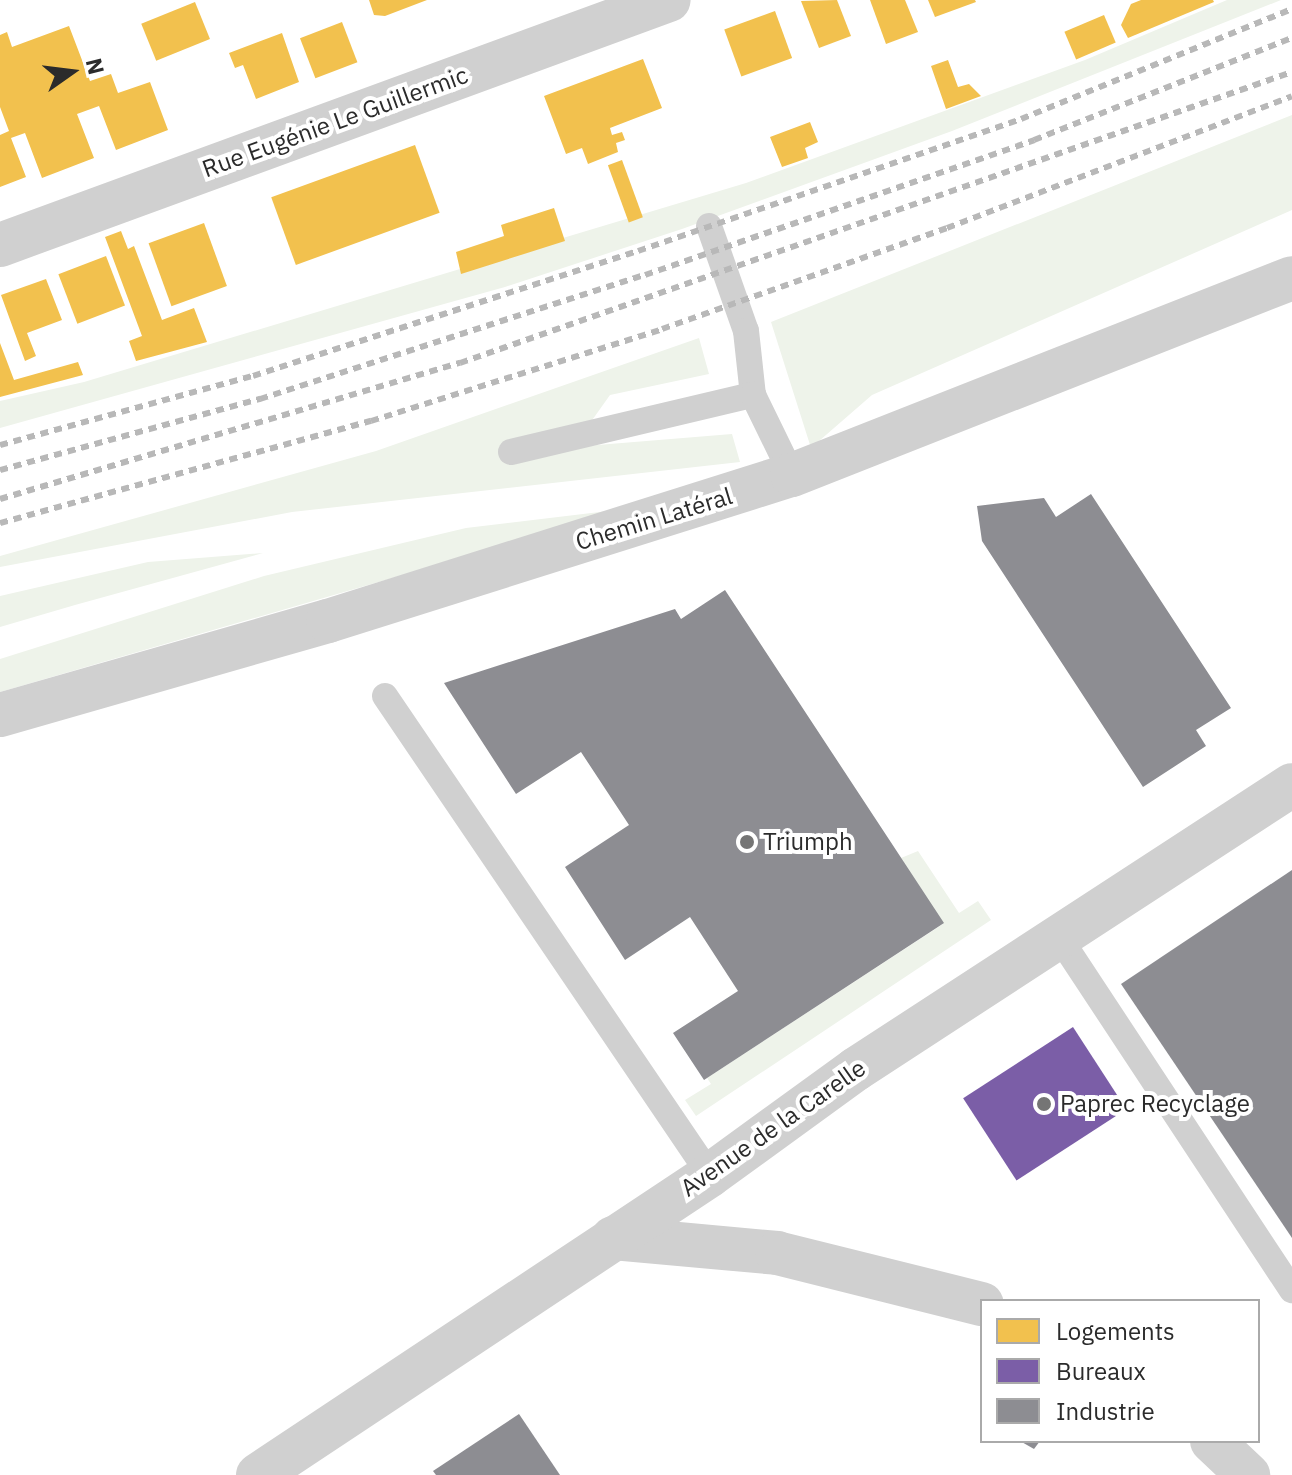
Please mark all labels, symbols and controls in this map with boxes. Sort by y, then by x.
north arrow [32,32,112,112]
text: N [80,55,112,77]
street label: Rue Eugénie Le Guillermic [198,60,472,184]
street label: Chemin Latéral [572,481,736,557]
place label: Triumph [763,828,853,856]
marker: Triumph [738,833,756,851]
street label: Avenue de la Carelle [675,1053,871,1203]
place label: Paprec Recyclage [1060,1090,1250,1118]
marker: Paprec Recyclage [1035,1095,1053,1113]
legend [980,1299,1260,1443]
text: Logements [1056,1315,1175,1347]
text: Bureaux [1056,1355,1146,1387]
text: Industrie [1056,1395,1155,1427]

